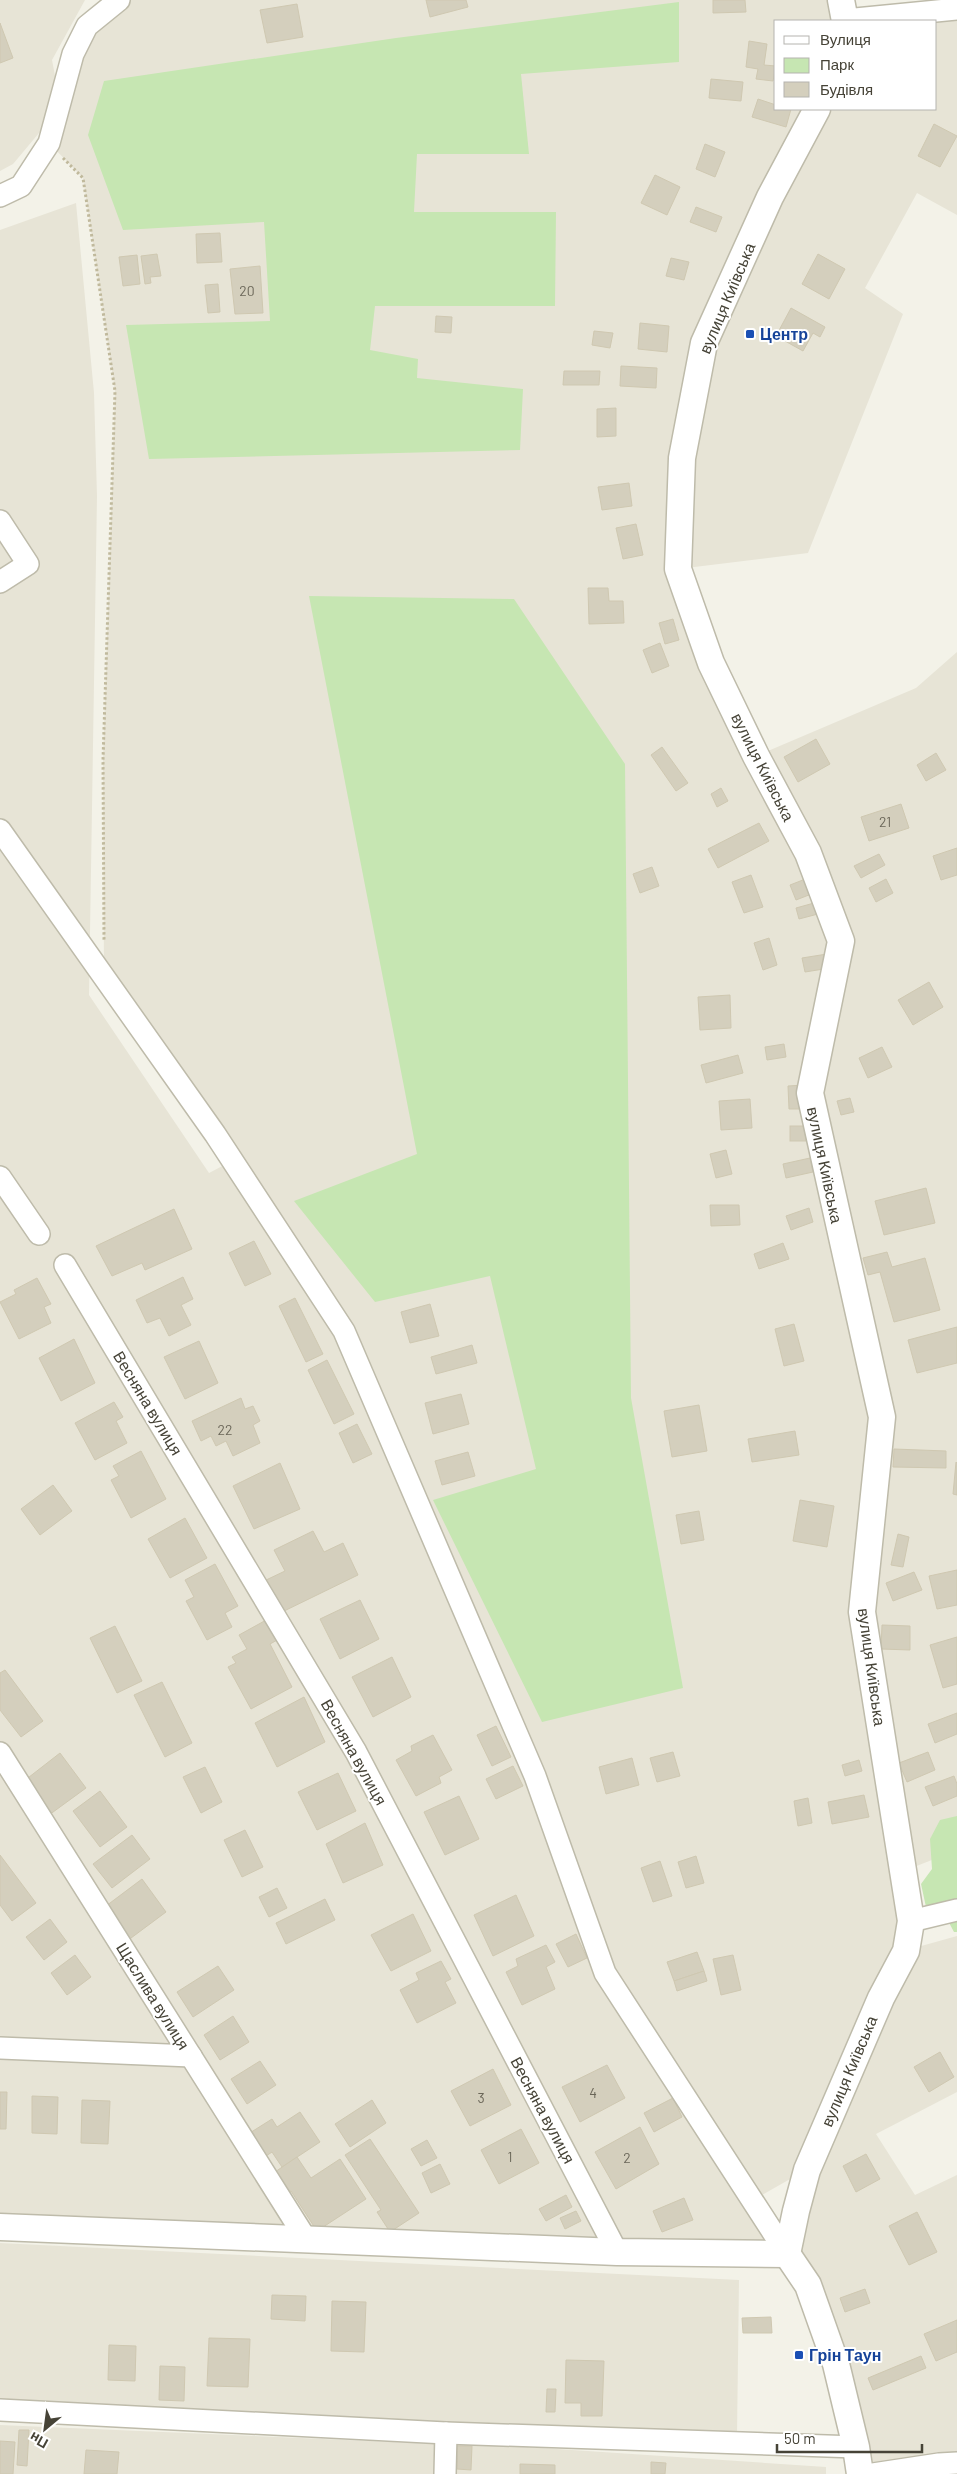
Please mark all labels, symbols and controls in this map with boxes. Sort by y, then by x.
legend [774,20,937,110]
text: Вулиця [820,30,871,48]
text: Парк [820,55,854,73]
text: Будівля [820,80,873,98]
street label: вулиця Київська [695,239,759,356]
house number: 20 [239,282,255,299]
place label: Центр [760,324,808,343]
marker: Центр [744,328,756,340]
street label: вулиця Київська [728,710,799,824]
house number: 21 [879,813,891,830]
street label: вулиця Київська [804,1105,847,1225]
street label: Весняна вулиця [110,1347,187,1458]
house number: 22 [217,1421,233,1438]
street label: вулиця Київська [855,1607,890,1727]
street label: Весняна вулиця [318,1696,391,1808]
street label: Щаслива вулиця [113,1939,194,2053]
street label: вулиця Київська [817,2012,881,2129]
street label: Весняна вулиця [507,2053,580,2166]
house number: 4 [589,2084,597,2101]
house number: 3 [477,2089,485,2106]
house number: 1 [508,2148,512,2165]
house number: 2 [623,2149,631,2166]
place label: Грін Таун [809,2345,881,2364]
marker: Грін Таун [793,2349,805,2361]
north arrow [20,2404,70,2454]
scale bar [777,2422,922,2454]
text: Пн [26,2429,51,2453]
text: 50 m [784,2429,816,2447]

